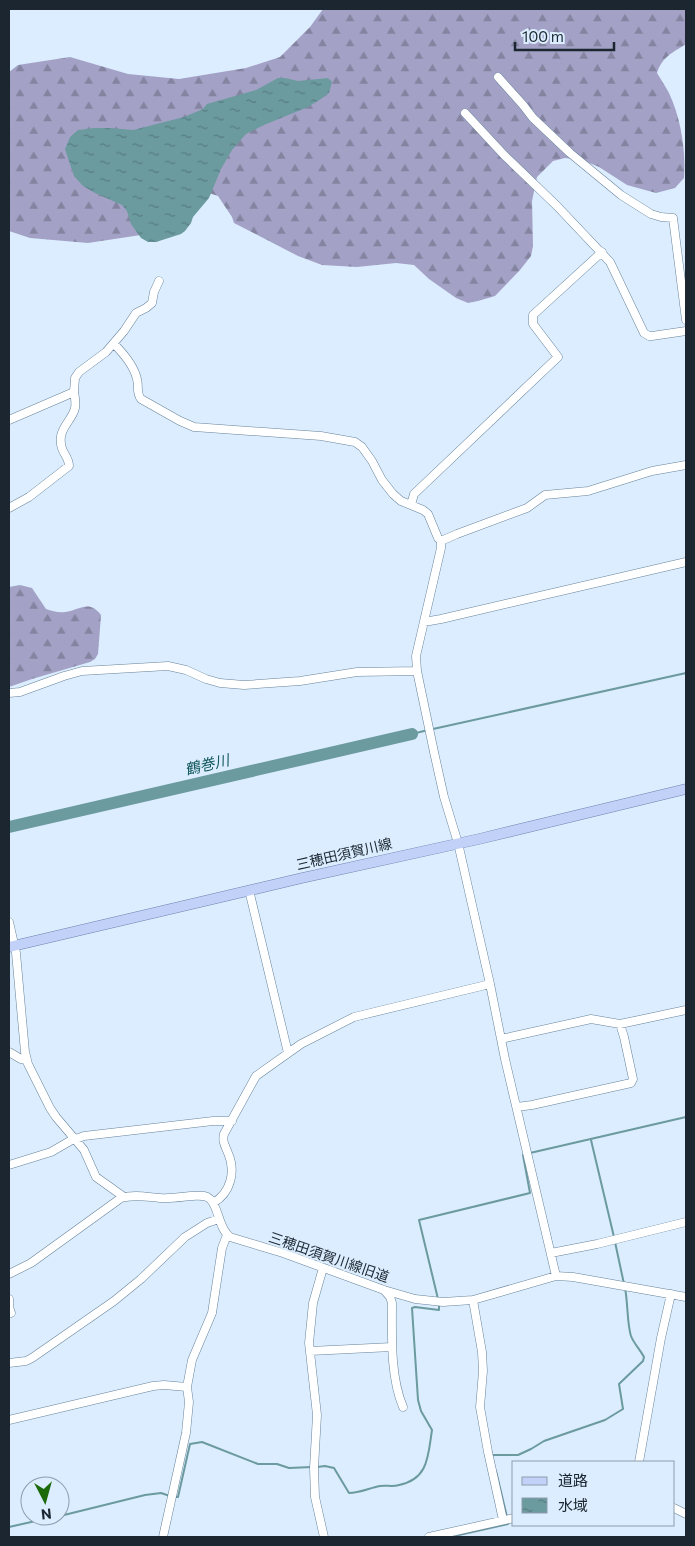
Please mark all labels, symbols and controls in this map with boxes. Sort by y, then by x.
scale bar [515,20,614,52]
text: 100 m [522,27,564,45]
water label: 鶴巻川 [183,750,233,778]
street label: 三穂田須賀川線 [294,834,394,873]
street label: 三穂田須賀川線旧道 [267,1228,391,1285]
legend [512,1461,675,1526]
text: 道路 [558,1471,588,1489]
north arrow [20,1476,70,1526]
text: 水域 [558,1496,588,1514]
text: N [40,1505,53,1523]

